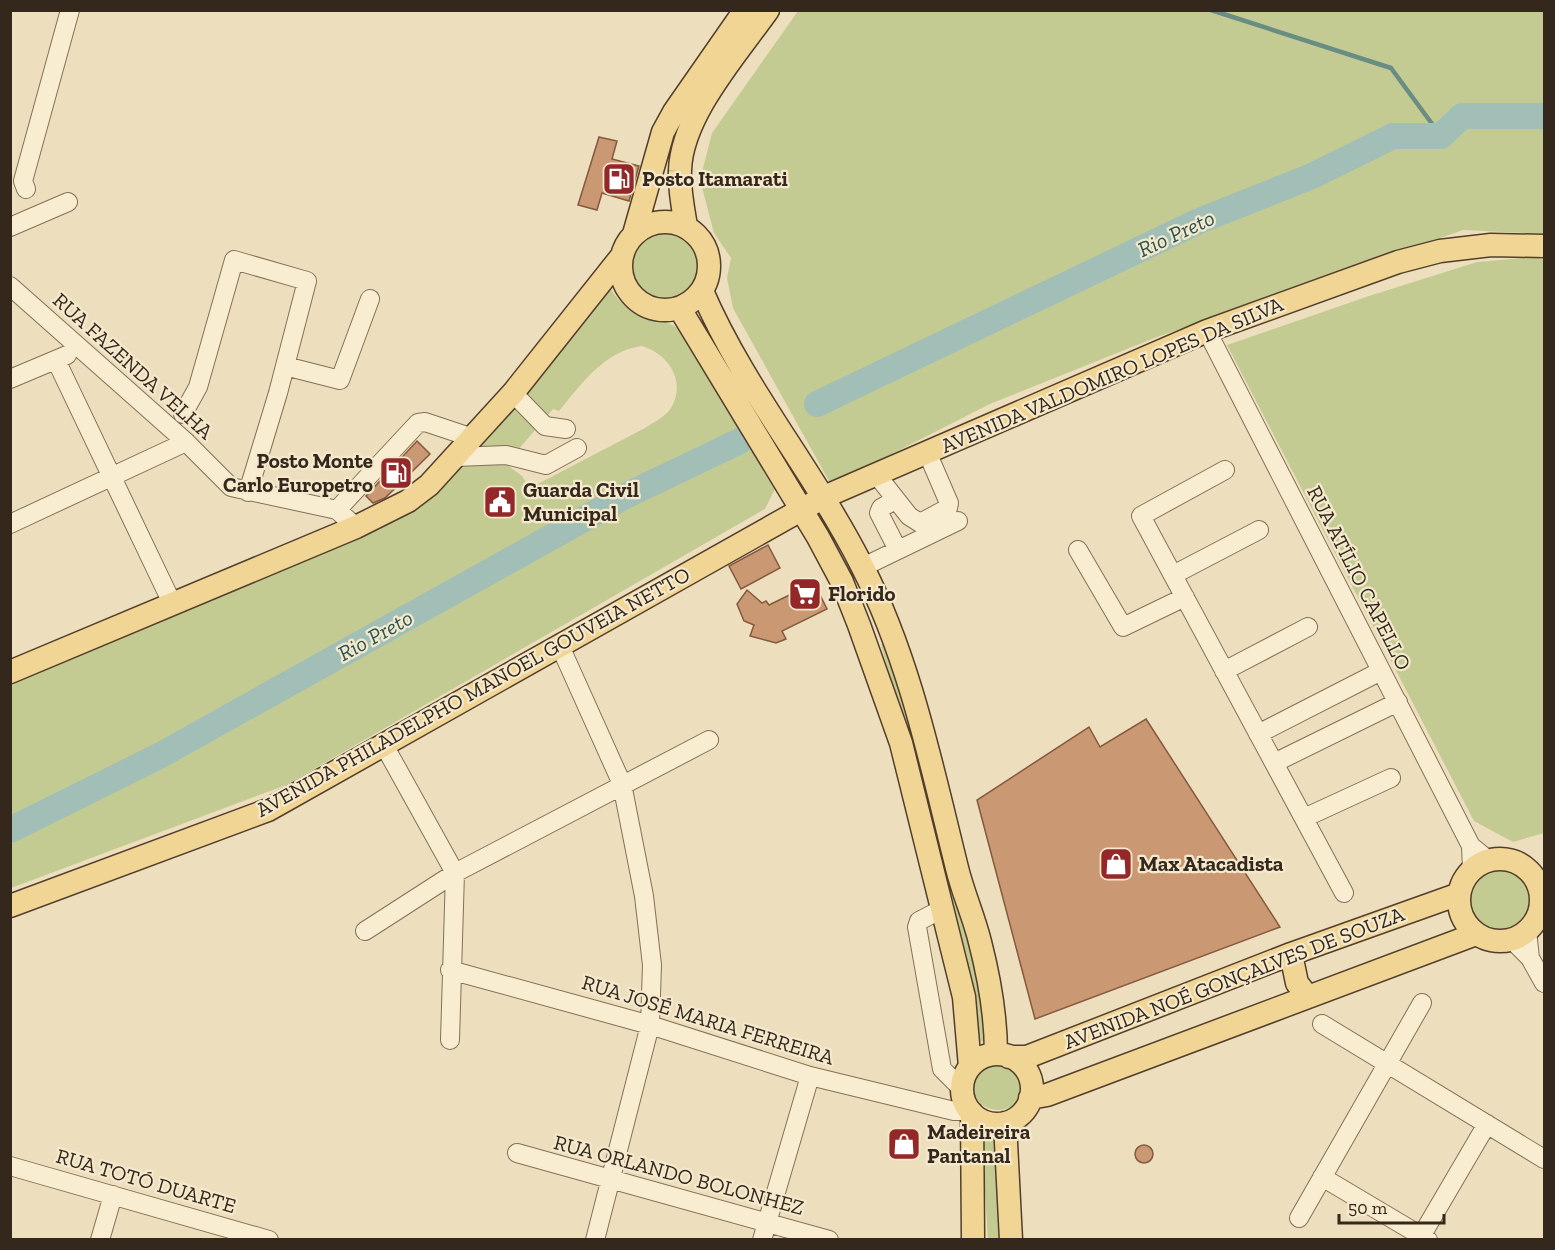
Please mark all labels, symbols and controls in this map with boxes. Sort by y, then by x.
fuel station icon: Posto Itamarati [601,161,637,197]
place label: Posto Itamarati [642,166,788,191]
water label: Rio Preto [1133,204,1219,263]
street label: RUA FAZENDA VELHA [48,287,219,444]
street label: AVENIDA VALDOMIRO LOPES DA SILVA [937,291,1287,458]
place label: Posto Monte Carlo Europetro [223,448,373,497]
fuel station icon: Posto Monte Carlo Europetro [378,455,414,491]
place label: Guarda Civil Municipal [523,477,639,526]
street label: RUA ATÍLIO CAPELLO [1302,481,1417,674]
public building icon: Guarda Civil Municipal [482,484,518,520]
street label: AVENIDA PHILADELPHO MANOEL GOUVEIA NETTO [251,561,694,822]
supermarket icon: Florido [787,576,823,612]
place label: Florido [828,581,895,606]
water label: Rio Preto [333,604,418,667]
shop icon: Max Atacadista [1098,846,1134,882]
place label: Max Atacadista [1139,851,1284,876]
street label: AVENIDA NOÉ GONÇALVES DE SOUZA [1060,901,1408,1054]
street label: RUA JOSÉ MARIA FERREIRA [579,969,838,1070]
place label: Madeireira Pantanal [927,1119,1031,1168]
shop icon: Madeireira Pantanal [886,1126,922,1162]
street label: RUA ORLANDO BOLONHEZ [551,1129,807,1220]
street label: RUA TOTÓ DUARTE [53,1143,239,1218]
scale bar [1339,1187,1444,1225]
text: 50 m [1348,1197,1388,1219]

